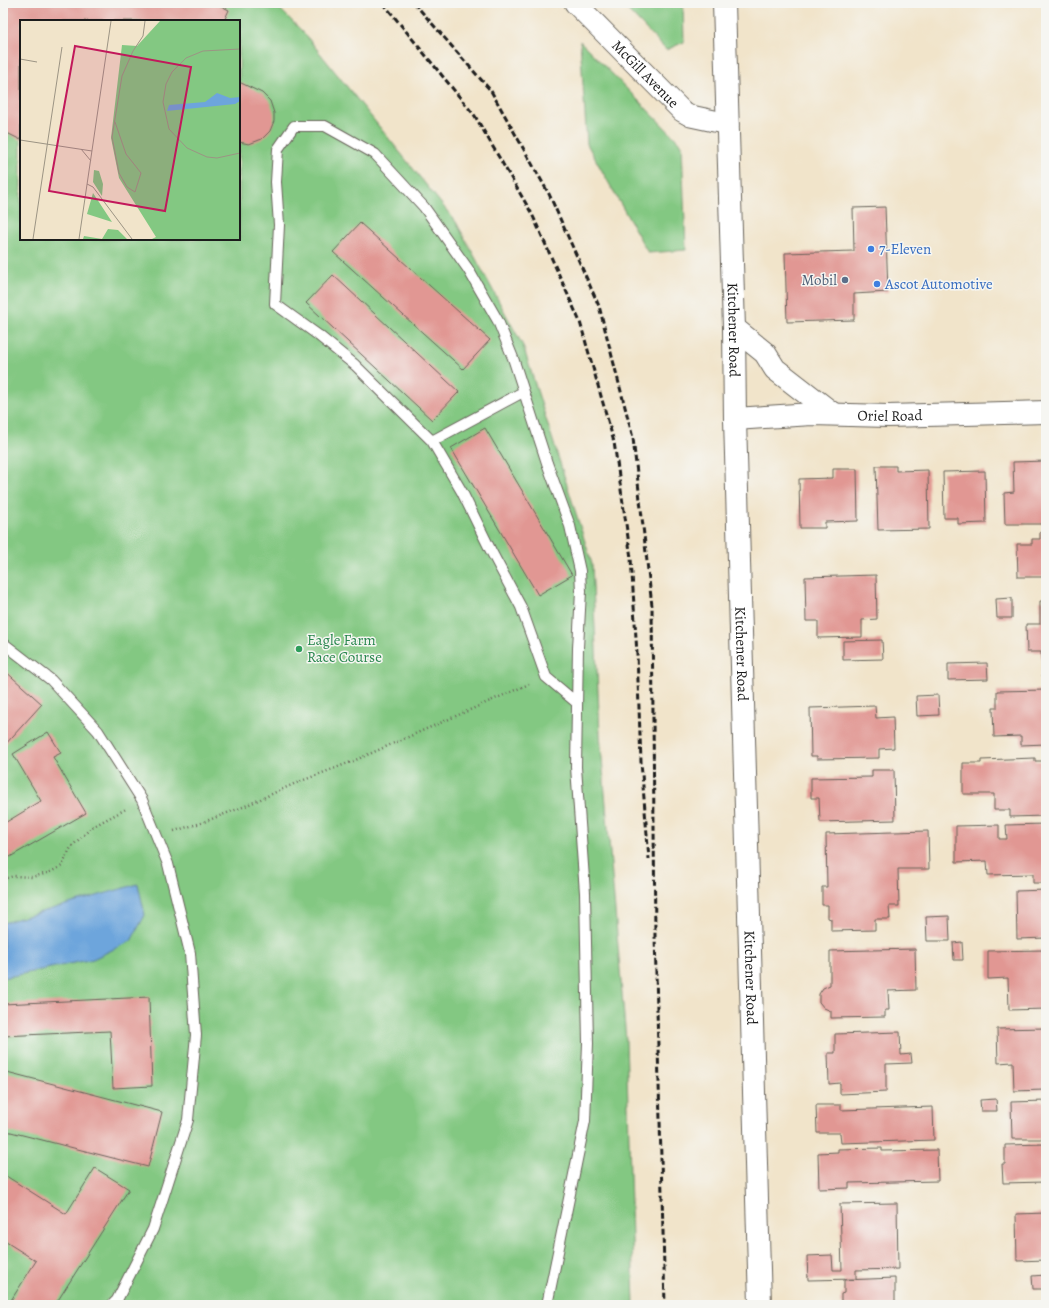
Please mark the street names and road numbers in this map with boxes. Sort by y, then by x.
street label: McGill Avenue [607,36,684,112]
street label: Kitchener Road [723,282,745,378]
street label: Oriel Road [857,405,924,426]
street label: Kitchener Road [730,606,753,702]
street label: Kitchener Road [739,930,762,1026]

